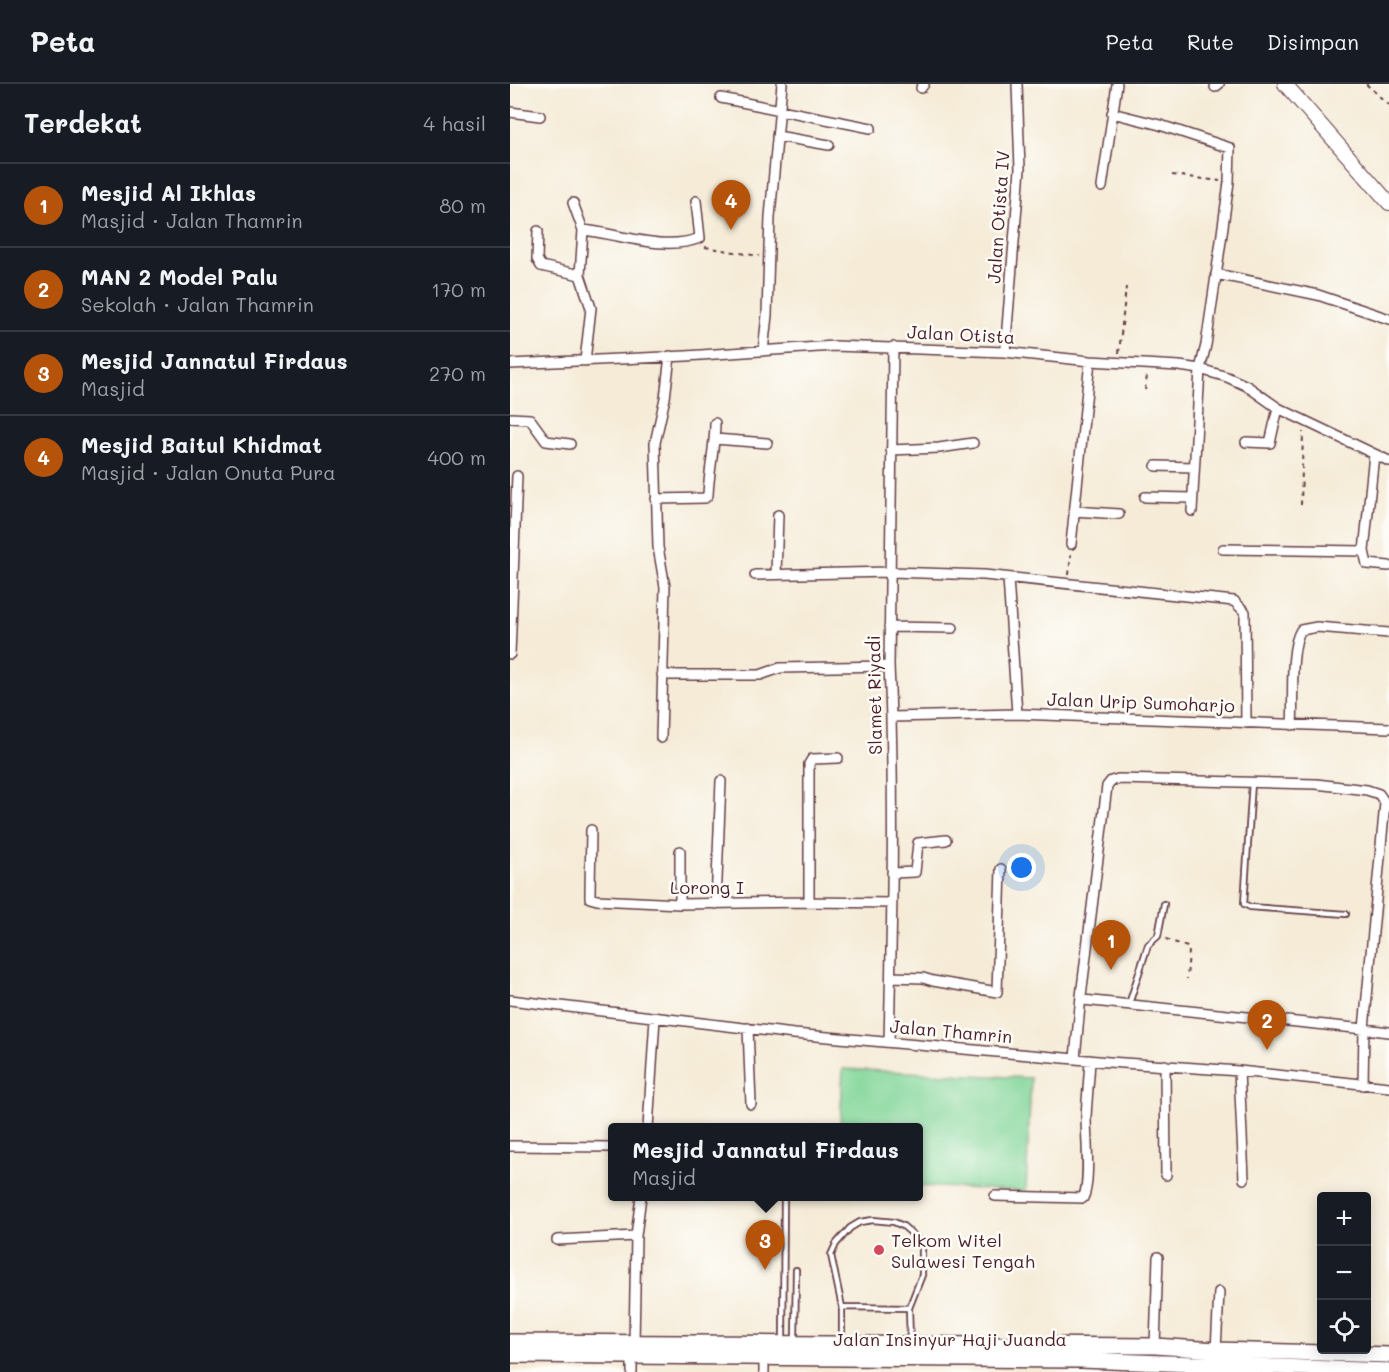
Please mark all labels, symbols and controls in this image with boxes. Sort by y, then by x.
text: Peta [30,23,95,59]
text: Peta [1106,28,1154,55]
text: Rute [1187,28,1234,55]
text: Disimpan [1267,28,1359,55]
text: Terdekat [24,106,142,140]
text: 4 hasil [423,110,486,136]
street label: Jalan Otista IV [981,150,1015,284]
text: Mesjid Al Ikhlas [81,178,256,207]
pin: 4 [712,180,750,230]
text: 1 [39,192,48,218]
text: 80 m [439,192,486,218]
text: Masjid · Jalan Thamrin [81,207,303,233]
text: MAN 2 Model Palu [81,262,278,291]
text: 2 [38,276,49,302]
text: 170 m [431,276,486,302]
text: Sekolah · Jalan Thamrin [81,291,314,317]
street label: Jalan Otista [906,319,1016,349]
text: Mesjid Jannatul Firdaus [81,346,348,375]
text: 3 [38,360,50,386]
text: 270 m [429,360,486,386]
text: Masjid [81,375,145,401]
text: Mesjid Baitul Khidmat [81,430,322,459]
text: 4 [37,444,50,470]
text: 400 m [427,444,486,470]
text: Masjid · Jalan Onuta Pura [81,459,336,485]
street label: Slamet Riyadi [861,635,887,755]
street label: Jalan Urip Sumoharjo [1047,687,1236,717]
your location [1007,853,1036,882]
street label: Lorong I [670,875,744,899]
pin: 1 [1092,920,1130,970]
pin: 2 [1248,1000,1287,1050]
street label: Jalan Thamrin [889,1014,1013,1048]
popup [608,1123,923,1201]
text: Mesjid Jannatul Firdaus [632,1135,899,1164]
text: Masjid [632,1164,696,1190]
map controls [1317,1192,1371,1354]
button: + [1317,1192,1371,1246]
pin: 3 [746,1220,784,1270]
place label: Telkom Witel Sulawesi Tengah [891,1228,1035,1273]
marker: Telkom Witel Sulawesi Tengah [872,1243,886,1257]
button: − [1317,1246,1371,1300]
button: locate [1317,1300,1371,1354]
street label: Jalan Insinyur Haji Juanda [833,1327,1067,1351]

